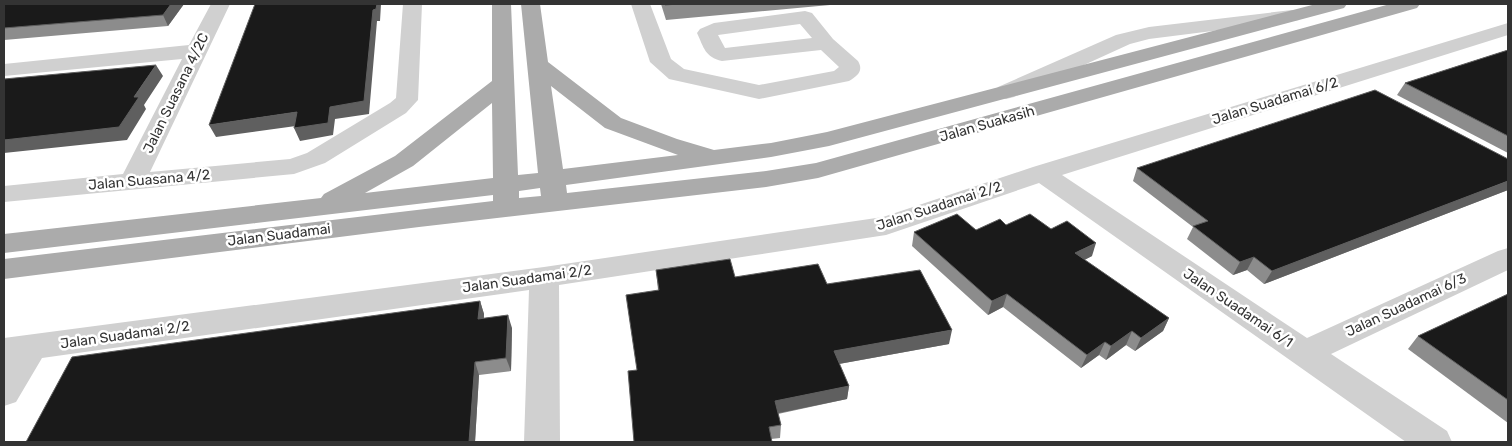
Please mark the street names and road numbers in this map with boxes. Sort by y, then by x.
street label: Jalan Suasana 4/2C [139,30,213,156]
street label: Jalan Suadamai 6/2 [1210,74,1340,128]
street label: Jalan Suakasih [937,102,1037,146]
street label: Jalan Suasana 4/2 [87,166,211,194]
street label: Jalan Suadamai 2/2 [874,178,1004,234]
street label: Jalan Suadamai [226,220,332,250]
street label: Jalan Suadamai 2/2 [461,262,593,296]
street label: Jalan Suadamai 6/1 [1180,265,1296,351]
street label: Jalan Suadamai 6/3 [1343,270,1469,340]
street label: Jalan Suadamai 2/2 [59,318,191,352]

